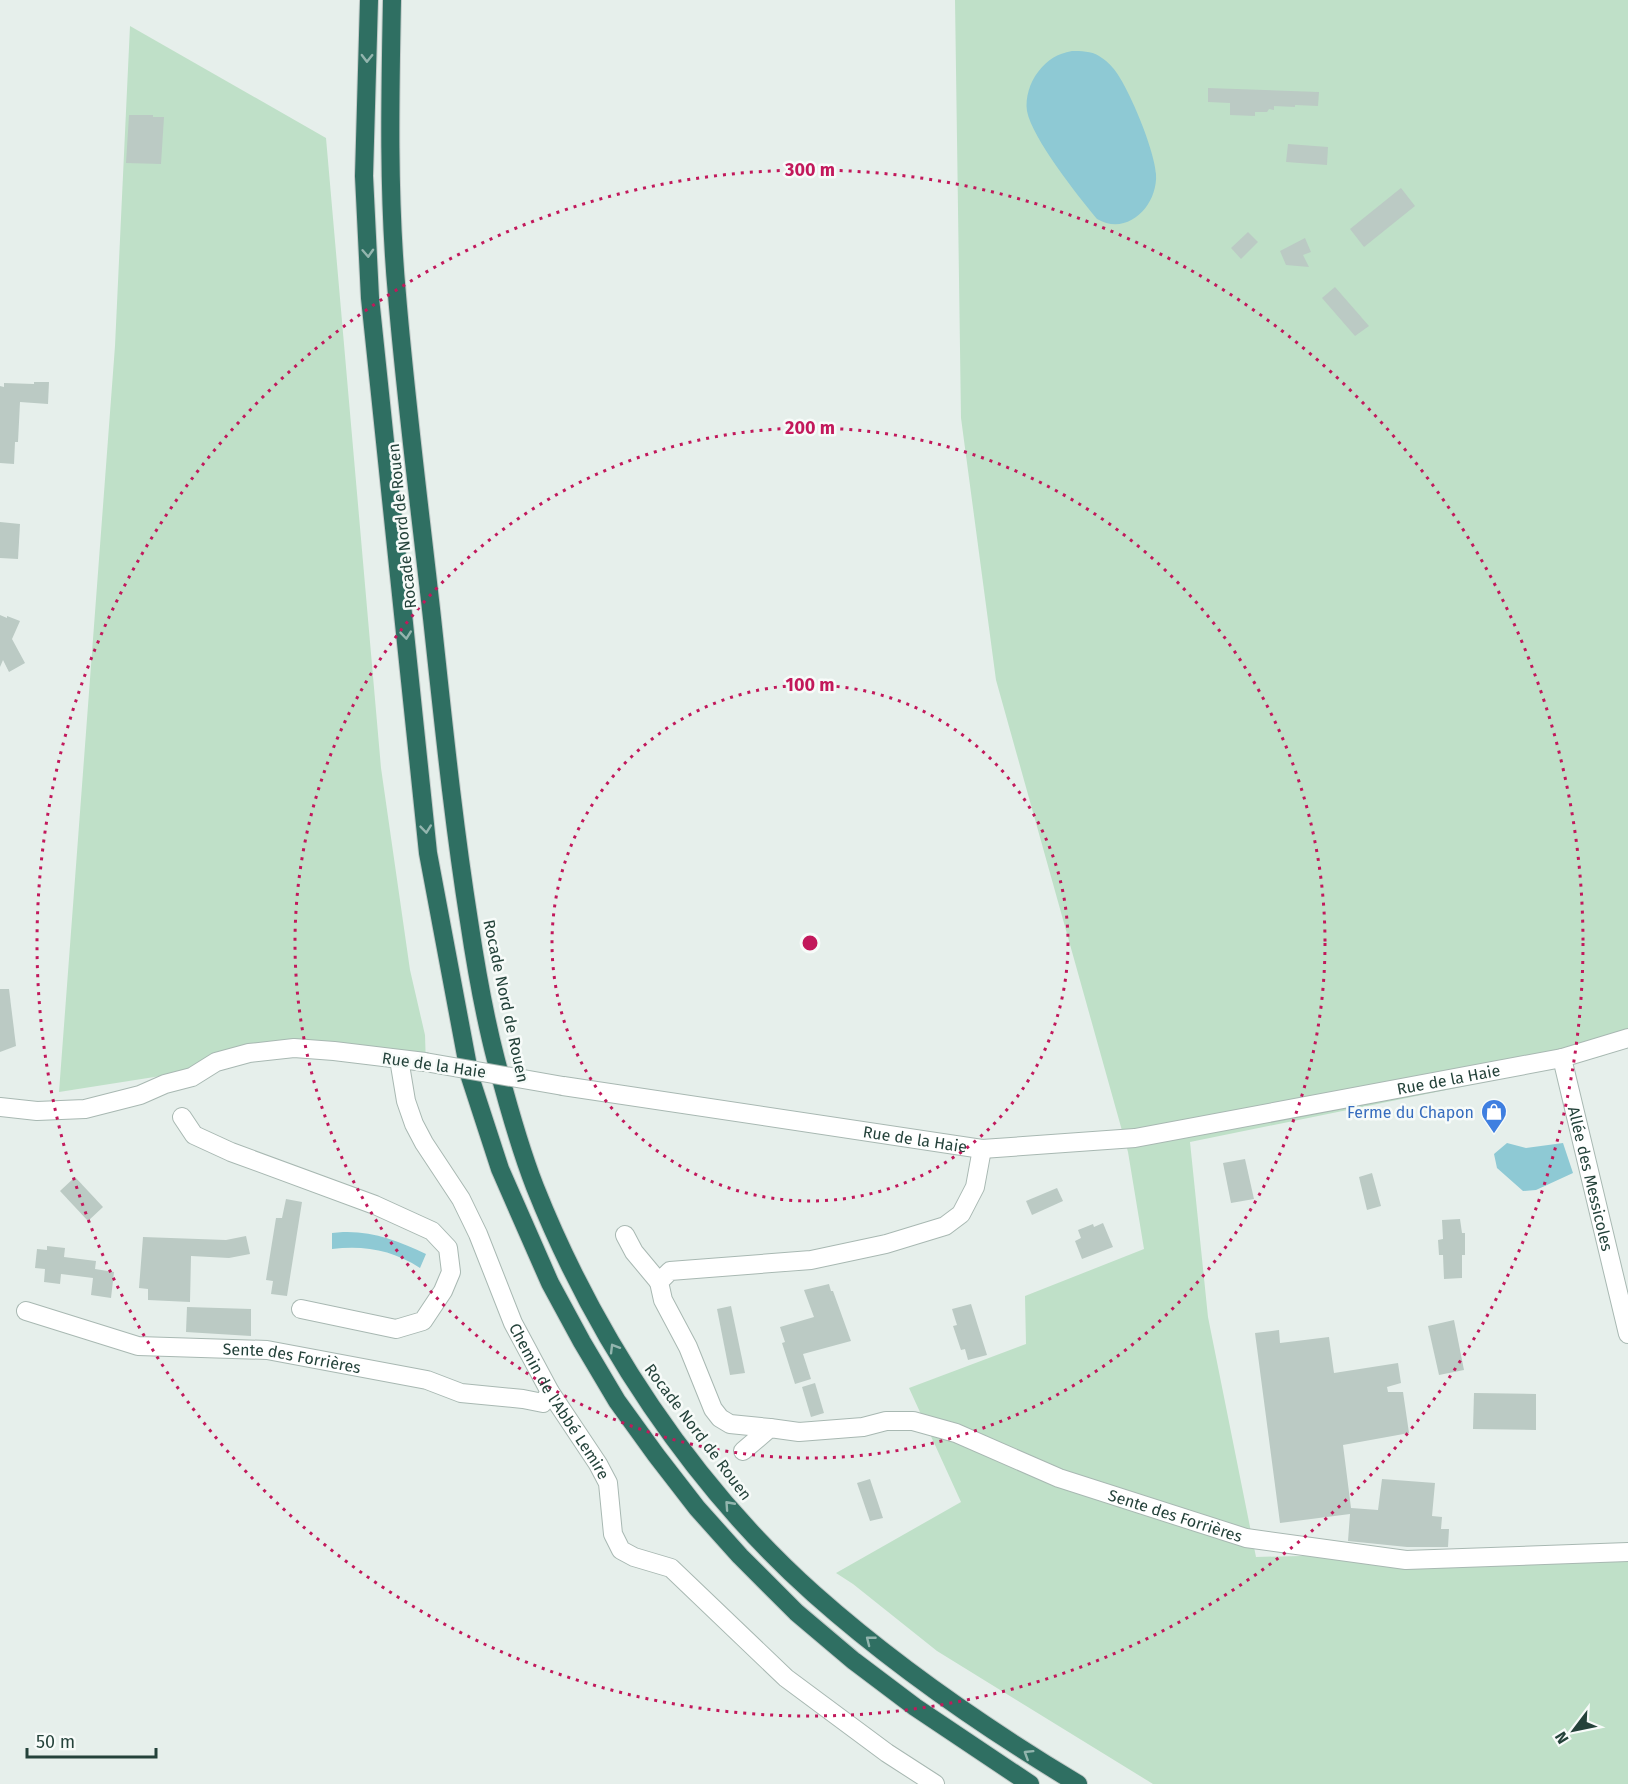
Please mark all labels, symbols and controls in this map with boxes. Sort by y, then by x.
one-way arrow [360,54,373,63]
text: 300 m [784,159,835,181]
one-way arrow [361,249,374,258]
text: 200 m [785,417,835,439]
street label: Rocade Nord de Rouen [384,442,420,610]
one-way arrow [399,631,411,640]
text: 100 m [786,674,834,696]
one-way arrow [419,825,432,834]
street label: Rocade Nord de Rouen [479,918,533,1084]
centre of rings [800,933,820,953]
street label: Rue de la Haie [381,1048,487,1082]
street label: Rue de la Haie [1395,1060,1502,1098]
shop icon: Ferme du Chapon [1479,1097,1509,1135]
place label: Ferme du Chapon [1347,1103,1474,1122]
street label: Allée des Messicoles [1564,1104,1617,1253]
street label: Rue de la Haie [862,1122,968,1156]
street label: Chemin de l'Abbé Lemire [505,1320,614,1482]
street label: Sente des Forrières [223,1339,363,1377]
one-way arrow [610,1344,621,1354]
street label: Rocade Nord de Rouen [640,1360,756,1504]
street label: Sente des Forrières [1106,1485,1245,1546]
one-way arrow [725,1502,736,1512]
one-way arrow [865,1636,876,1647]
north arrow [1544,1700,1604,1760]
scale bar [27,1721,156,1759]
text: N [1551,1728,1573,1747]
text: 50 m [36,1731,75,1753]
one-way arrow [1024,1749,1034,1761]

